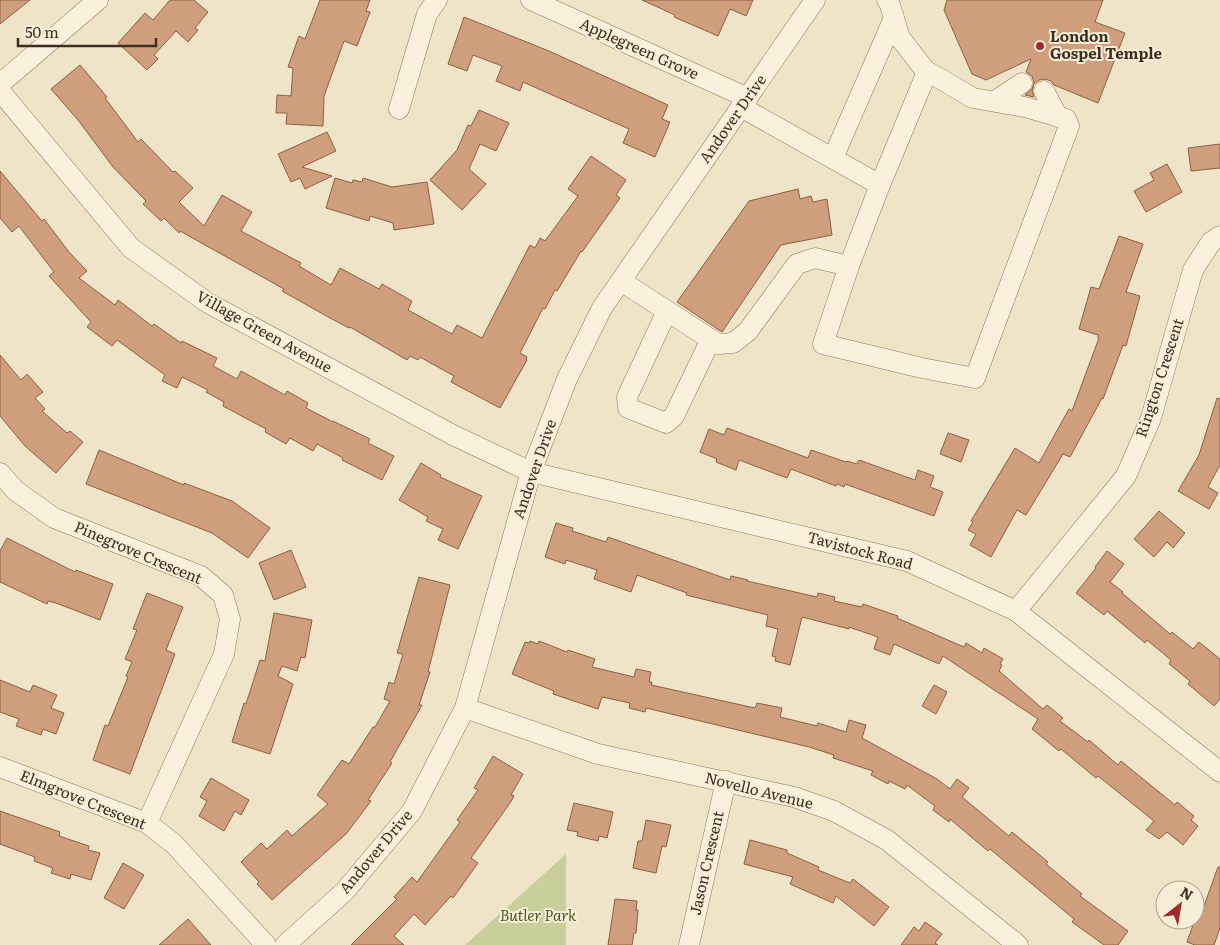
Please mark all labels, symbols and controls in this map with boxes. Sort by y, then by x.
street label: Applegreen Grove [576,11,703,84]
scale bar [18,15,155,47]
text: 50 m [25,20,59,43]
place label: London Gospel Temple [1050,24,1163,64]
marker: London Gospel Temple [1034,40,1046,52]
street label: Andover Drive [693,69,771,167]
street label: Village Green Avenue [193,284,337,378]
street label: Rington Crescent [1128,315,1189,440]
street label: Andover Drive [506,415,561,521]
street label: Pinegrove Crescent [71,514,206,589]
street label: Tavistock Road [805,524,916,575]
street label: Elmgrove Crescent [17,763,150,834]
street label: Novello Avenue [703,765,816,814]
street label: Andover Drive [333,804,417,898]
street label: Jason Crescent [682,808,729,917]
north arrow [1155,880,1205,930]
text: N [1177,881,1198,905]
park label: Butler Park [500,903,577,926]

